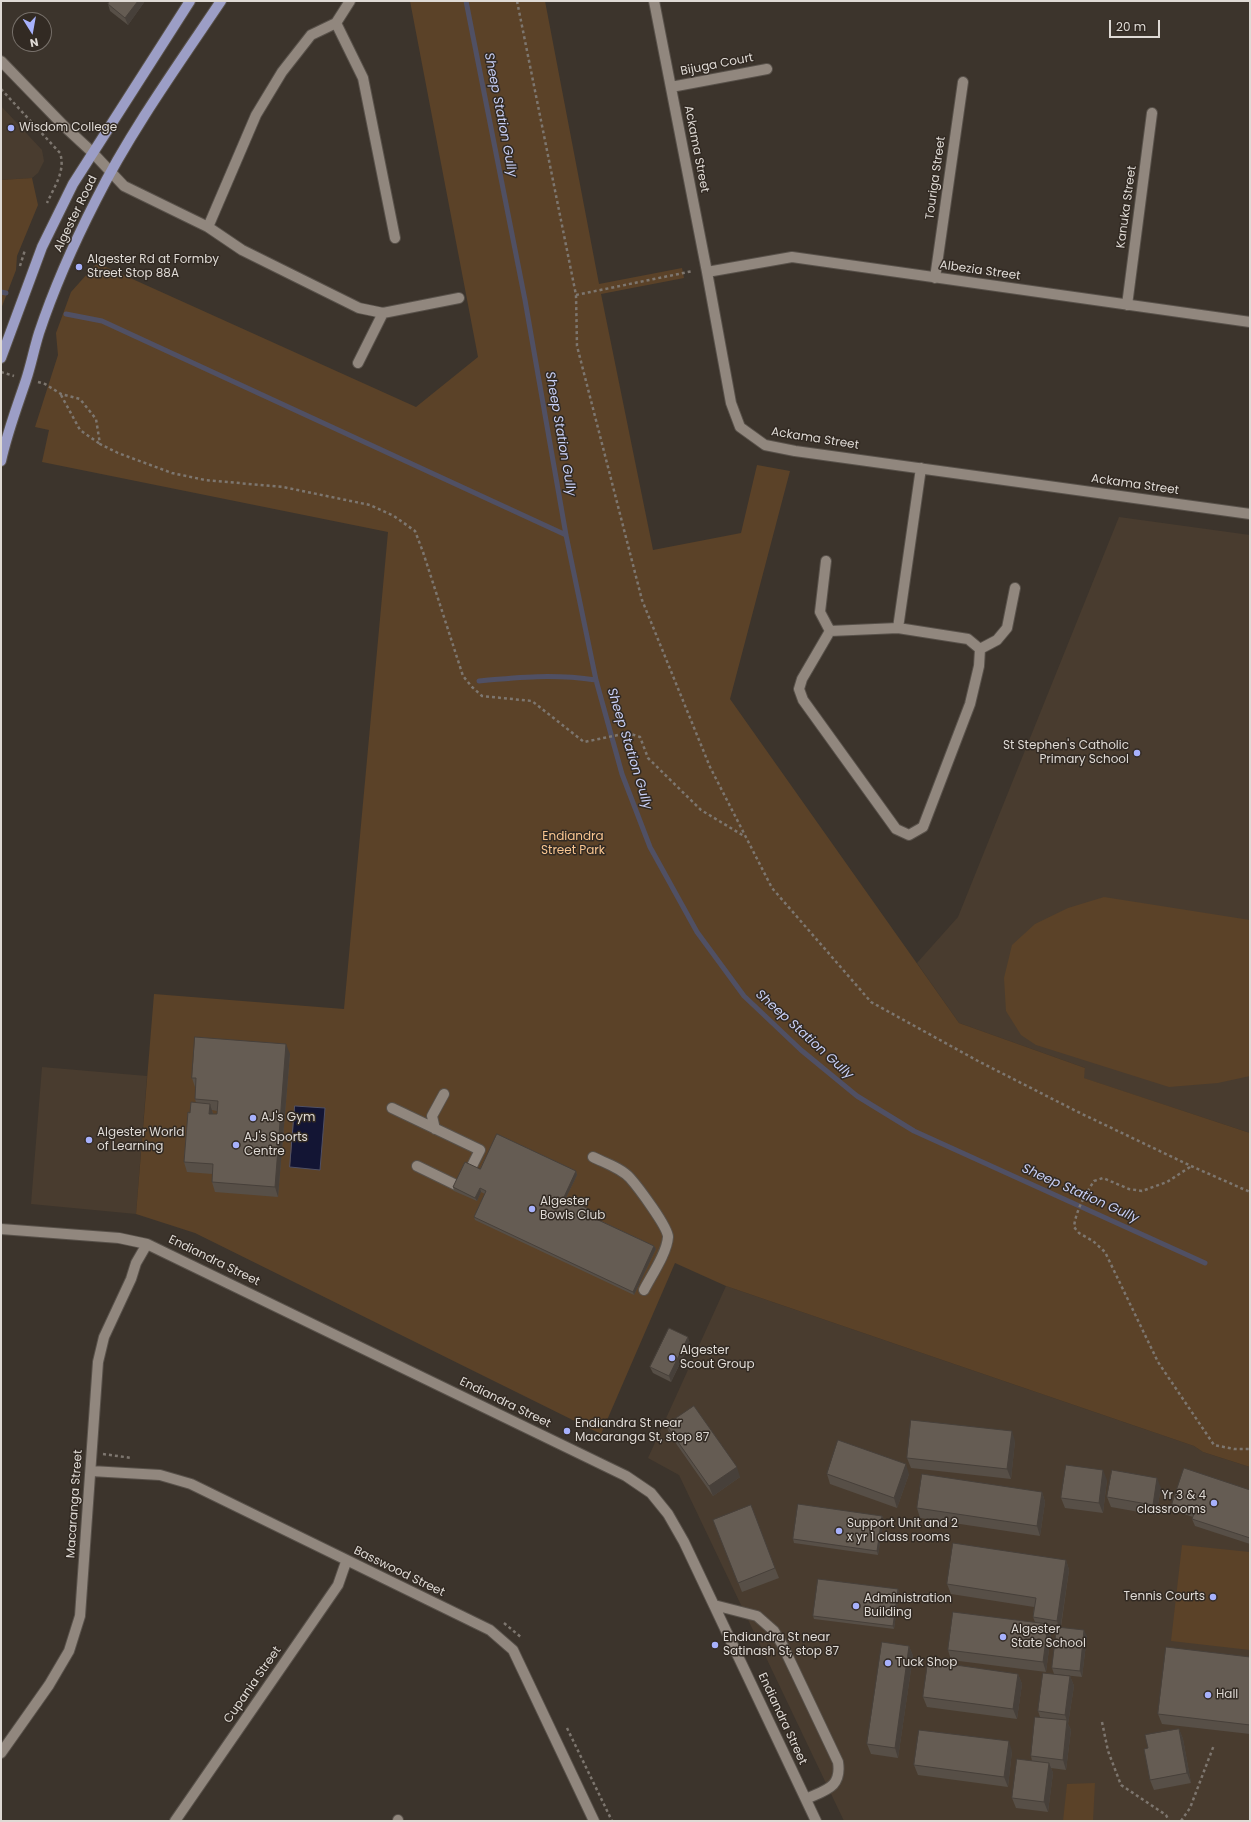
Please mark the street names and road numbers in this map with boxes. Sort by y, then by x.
street label: Bijuga Court [679,51,755,79]
street label: Ackama Street [680,104,712,194]
street label: Touriga Street [923,135,949,221]
street label: Kanuka Street [1114,165,1140,249]
street label: Algester Road [51,173,101,255]
street label: Albezia Street [939,258,1021,284]
street label: Ackama Street [770,425,860,453]
street label: Ackama Street [1090,472,1180,498]
street label: Endiandra Street [166,1233,262,1289]
street label: Endiandra Street [457,1375,553,1431]
street label: Macaranga Street [64,1449,86,1559]
street label: Basswood Street [351,1544,447,1600]
street label: Cupania Street [221,1644,285,1726]
street label: Endiandra Street [754,1671,810,1767]

